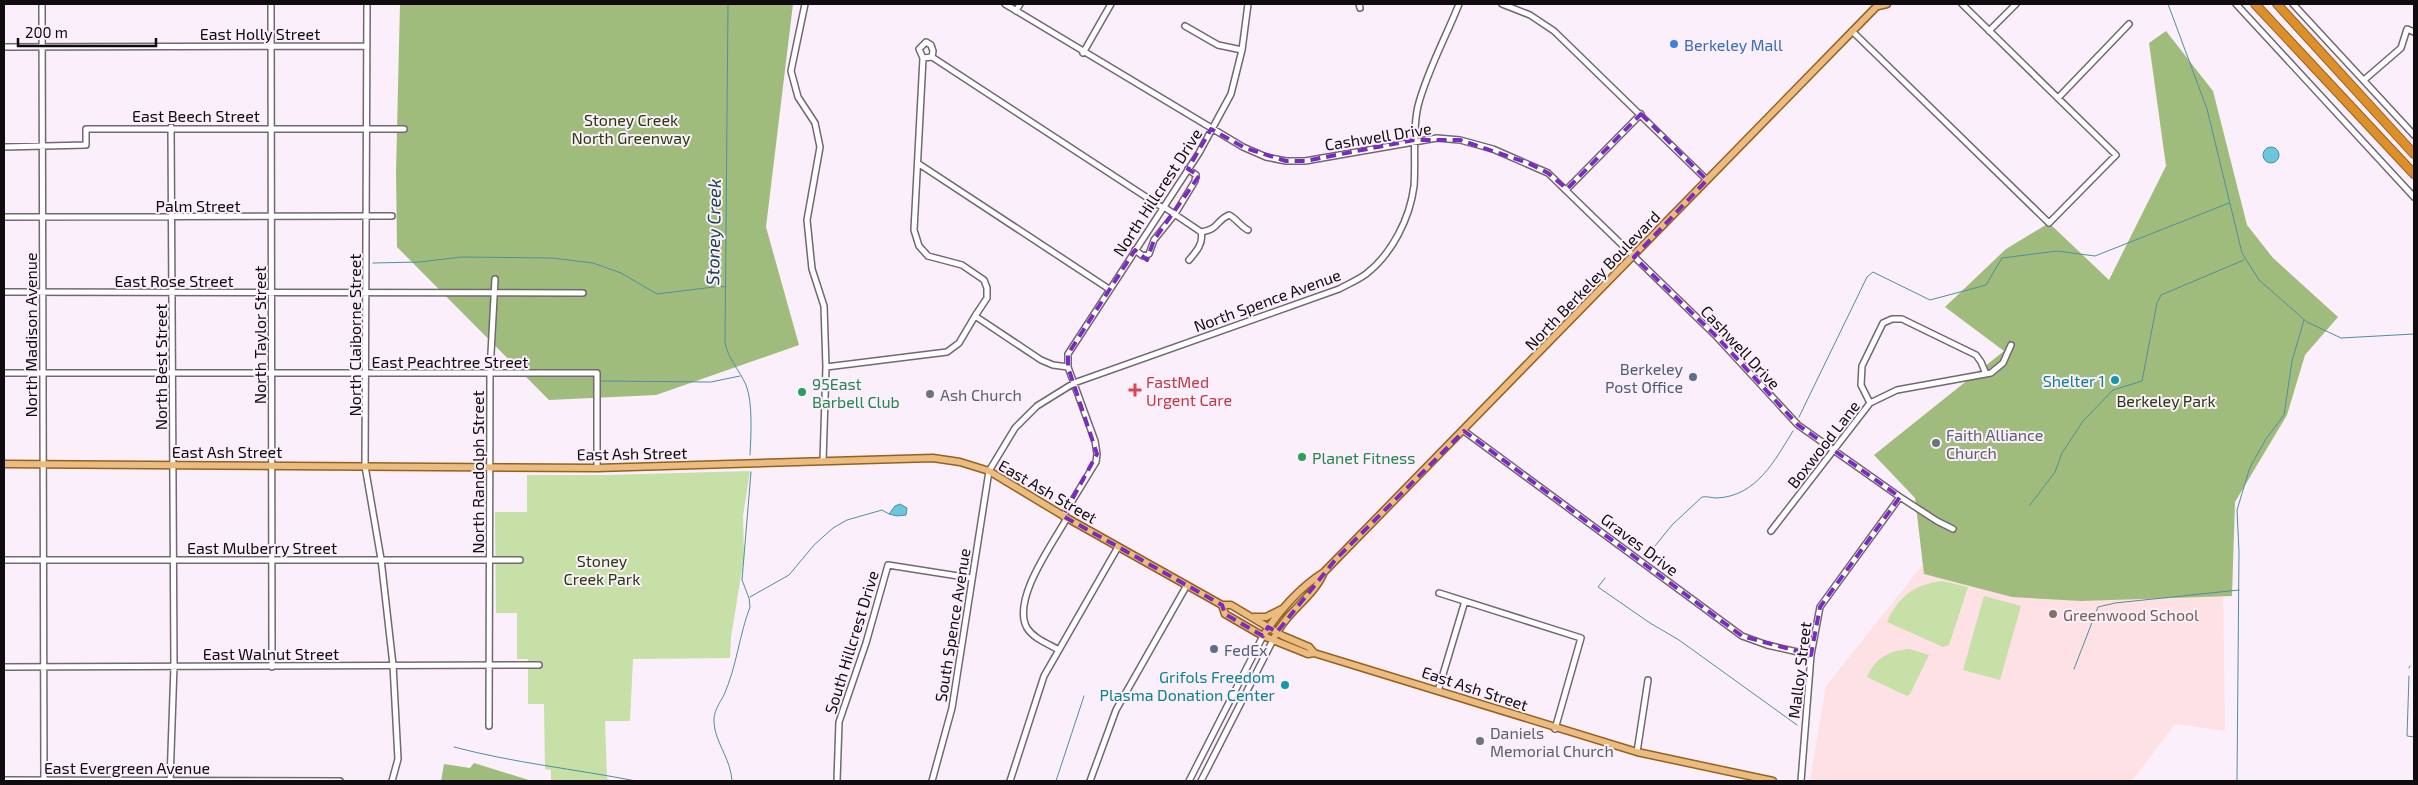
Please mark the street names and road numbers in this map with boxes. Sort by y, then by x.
street label: East Holly Street [200,24,320,43]
street label: East Beech Street [132,106,260,125]
street label: Cashwell Drive [1323,118,1433,154]
street label: North Hillcrest Drive [1109,125,1205,259]
street label: Palm Street [156,196,240,215]
street label: North Berkeley Boulevard [1520,206,1664,354]
street label: North Madison Avenue [21,252,40,418]
street label: North Claiborne Street [345,254,364,416]
street label: North Spence Avenue [1191,265,1343,335]
street label: North Taylor Street [250,266,269,404]
street label: East Rose Street [114,271,234,290]
street label: Cashwell Drive [1697,301,1785,393]
street label: North Best Street [151,304,170,430]
street label: East Peachtree Street [372,352,528,371]
street label: North Randolph Street [468,390,487,554]
street label: Boxwood Lane [1783,396,1863,492]
street label: East Ash Street [172,442,282,461]
street label: East Ash Street [577,443,687,463]
street label: East Ash Street [995,455,1101,527]
street label: Graves Drive [1598,509,1682,579]
street label: East Mulberry Street [187,538,337,557]
street label: South Spence Avenue [930,547,974,703]
street label: South Hillcrest Drive [820,568,882,716]
street label: Malloy Street [1784,620,1814,720]
street label: East Walnut Street [203,644,339,663]
street label: East Ash Street [1419,662,1531,714]
street label: East Evergreen Avenue [44,758,210,777]

